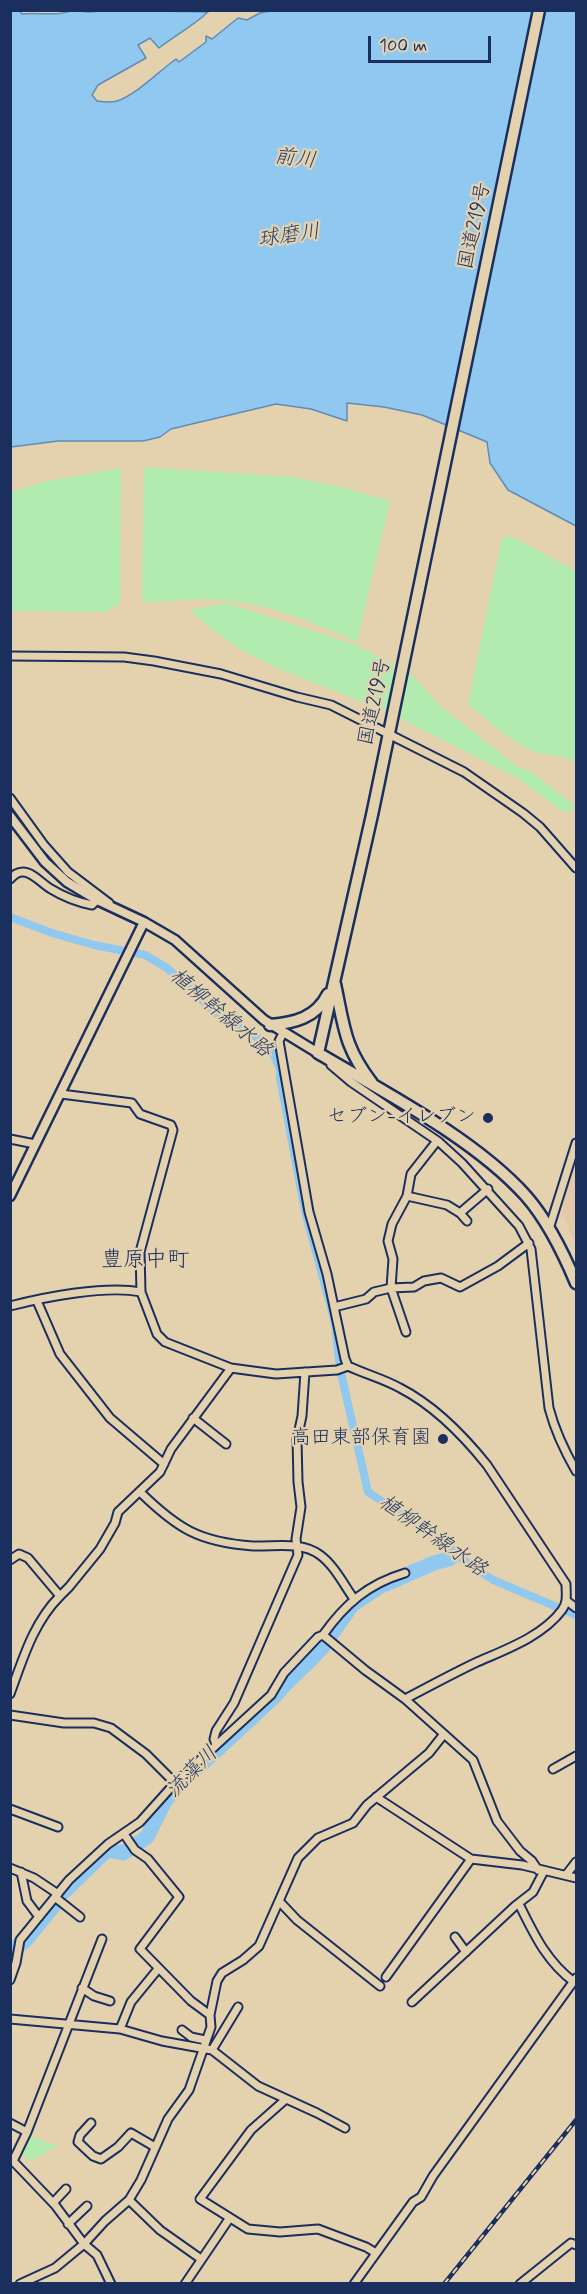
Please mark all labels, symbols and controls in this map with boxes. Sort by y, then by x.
scale bar [371,24,494,62]
text: 100 m [379,34,427,58]
water label: 前川 [273,145,317,175]
street label: 国道219号 [455,180,497,272]
water label: 球磨川 [256,220,322,254]
street label: 国道219号 [355,656,397,748]
water label: 植柳幹線水路 [164,964,276,1064]
place label: セブン-イレブン [327,1106,476,1130]
marker: セブン-イレブン [481,1111,495,1125]
district label: 豊原中町 [101,1248,189,1274]
place label: 高田東部保育園 [291,1427,431,1451]
marker: 高田東部保育園 [436,1432,450,1446]
water label: 植柳幹線水路 [373,1491,491,1583]
water label: 流藻川 [162,1742,224,1804]

